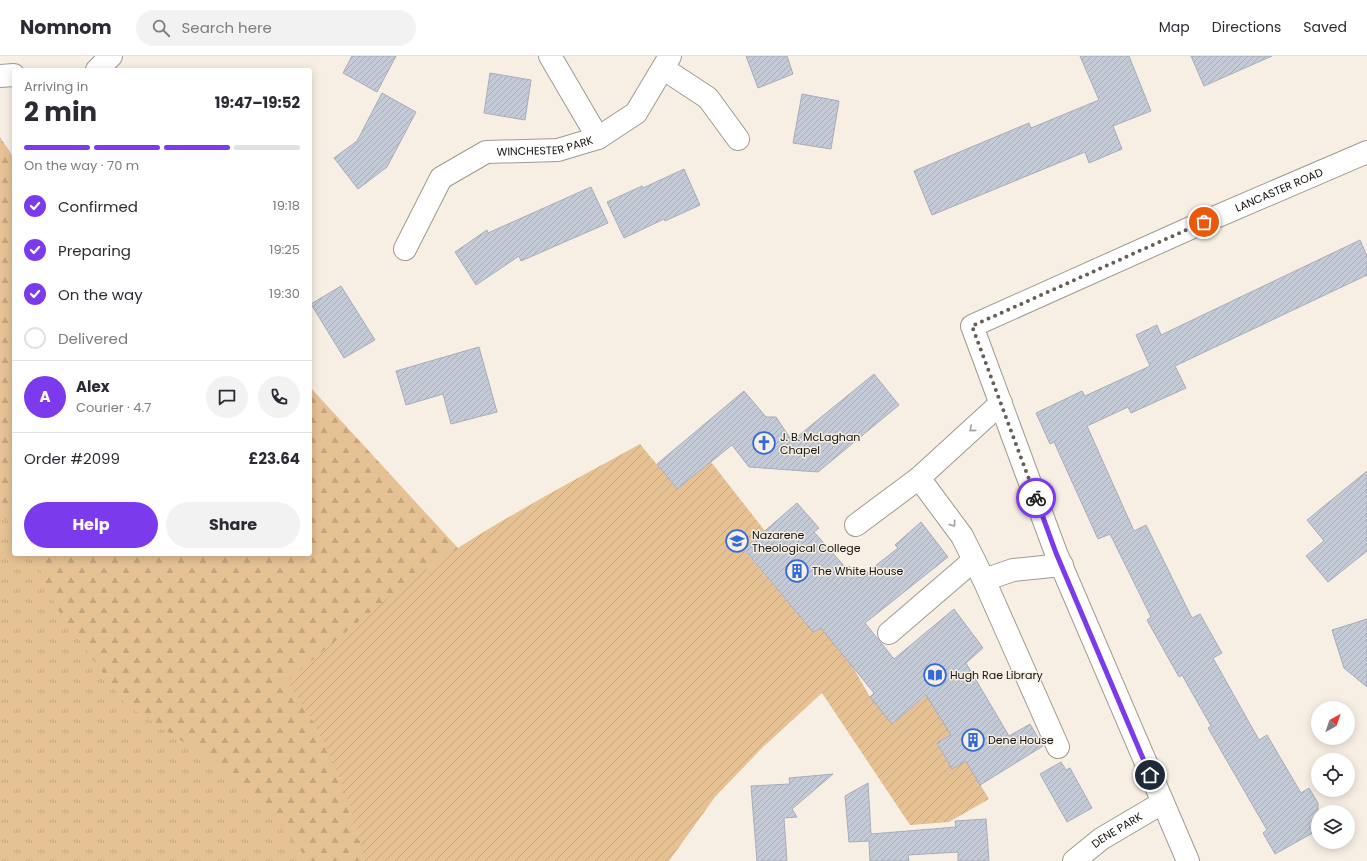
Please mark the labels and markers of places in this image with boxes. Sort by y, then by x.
pin [1187,205,1221,239]
place label: J. B. McLaghan Chapel [780,429,860,458]
church icon: J. B. McLaghan Chapel [751,430,777,456]
place label: Nazarene Theological College [752,527,861,556]
school or university icon: Nazarene Theological College [724,528,750,554]
building icon: The White House [784,558,810,584]
place label: The White House [812,563,903,579]
library icon: Hugh Rae Library [922,662,948,688]
place label: Hugh Rae Library [950,667,1043,683]
building icon: Dene House [960,727,986,753]
place label: Dene House [988,732,1054,748]
pin [1133,758,1167,792]

